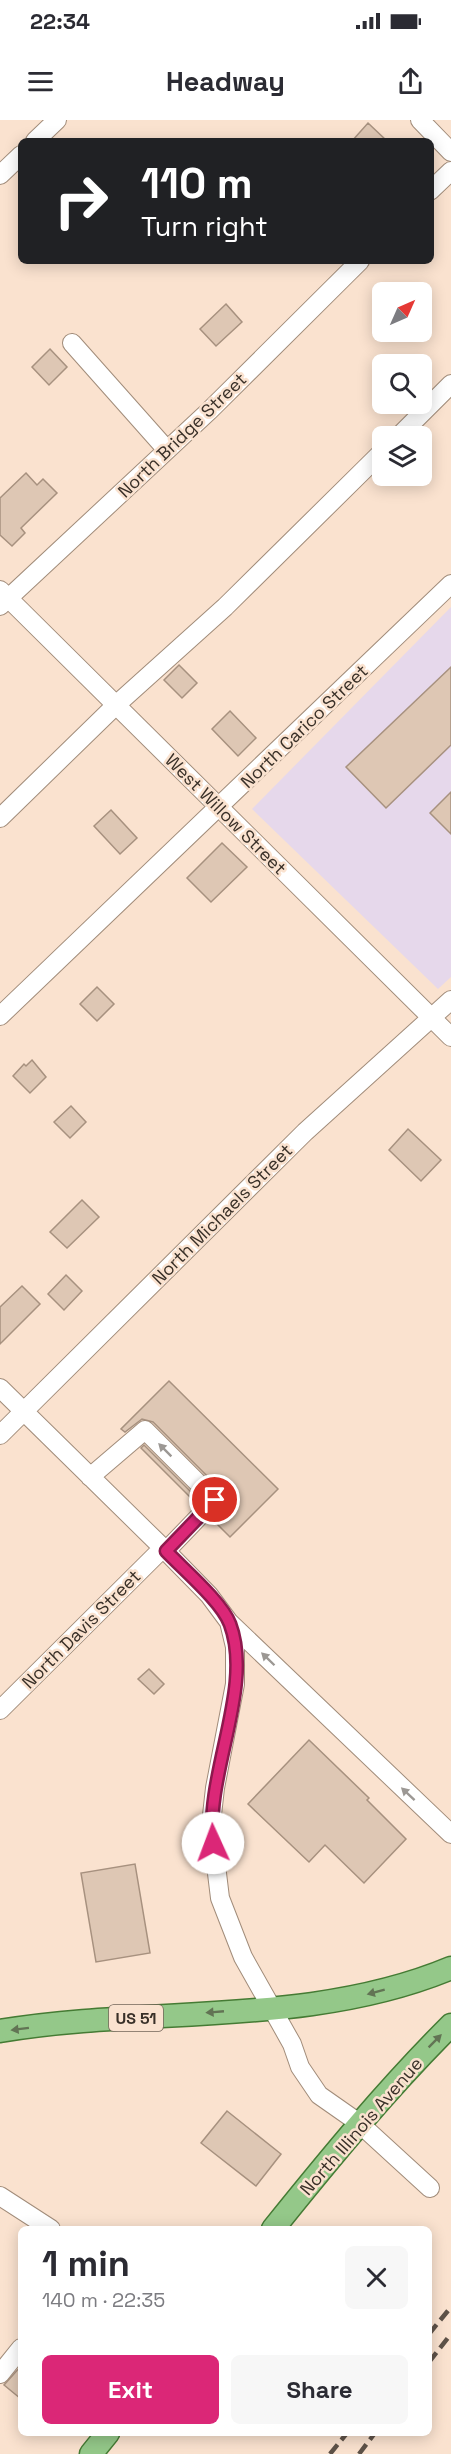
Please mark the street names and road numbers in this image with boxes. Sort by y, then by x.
street label: North Bridge Street [113,368,251,502]
street label: North Carico Street [235,659,373,793]
street label: West Willow Street [161,749,291,879]
street label: North Michaels Street [147,1139,297,1289]
street label: North Davis Street [17,1565,145,1693]
road number: US 51 [109,2005,163,2031]
street label: North Illinois Avenue [295,2052,427,2200]

